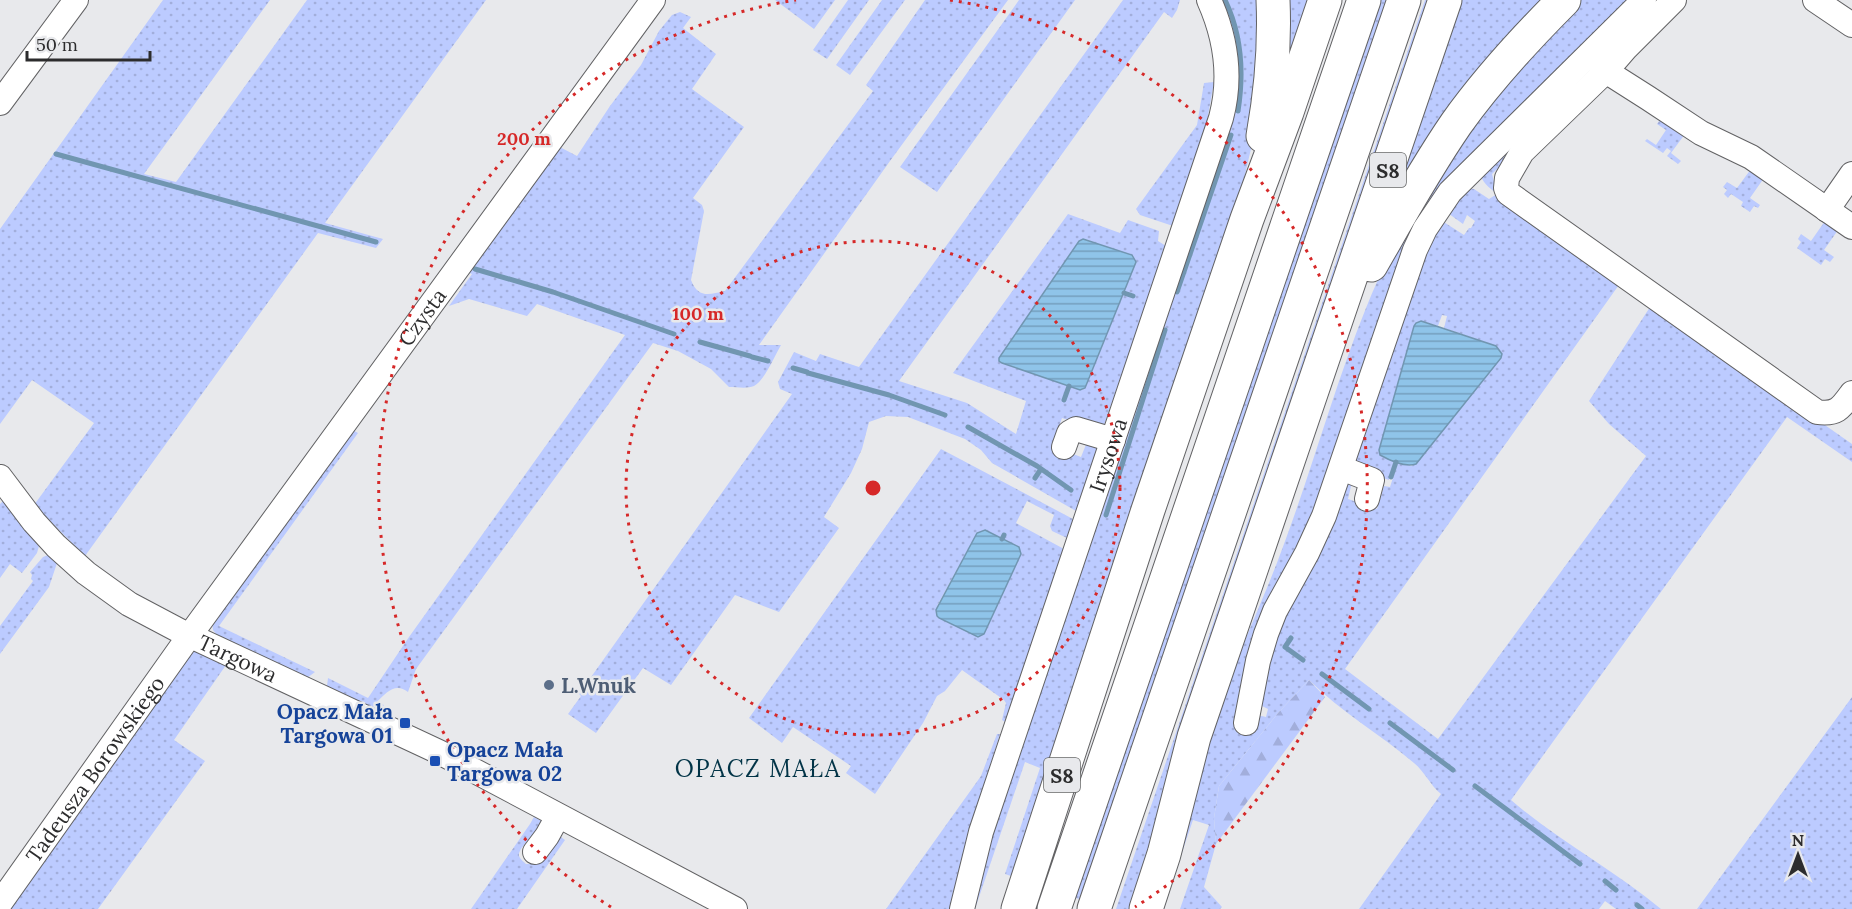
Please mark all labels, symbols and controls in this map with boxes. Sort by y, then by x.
scale bar [27,24,150,62]
text: 50 m [36,33,78,56]
text: 200 m [497,127,551,150]
road number: S8 [1370,153,1406,187]
street label: Czysta [392,283,452,351]
text: 100 m [672,302,724,325]
street label: Irysowa [1083,414,1133,496]
centre of rings [863,478,883,498]
street label: Targowa [194,628,282,688]
street label: Tadeusza Borowskiego [19,671,170,868]
place label: L.Wnuk [561,672,637,699]
marker: L.Wnuk [542,678,556,692]
place label: Opacz Mała Targowa 01 [277,698,393,749]
marker: Opacz Mała Targowa 01 [398,716,412,730]
place label: Opacz Mała Targowa 02 [447,736,563,787]
district label: OPACZ MAŁA [675,753,841,784]
marker: Opacz Mała Targowa 02 [428,754,442,768]
road number: S8 [1044,758,1080,792]
north arrow [1768,825,1828,885]
text: N [1792,830,1804,850]

